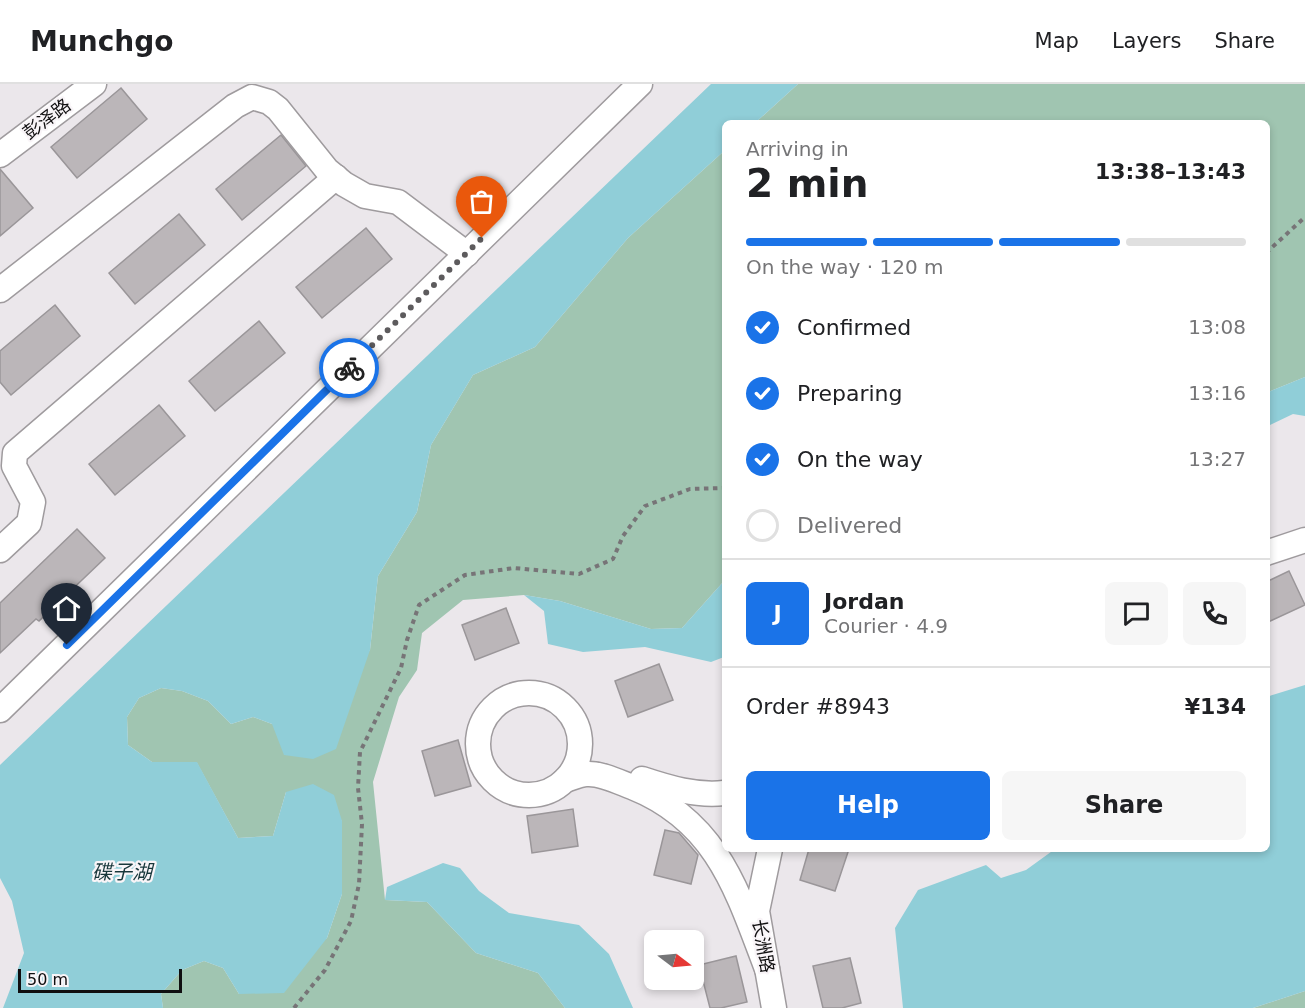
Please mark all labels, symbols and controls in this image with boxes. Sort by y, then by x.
text: Munchgo [30,25,174,58]
text: Map [1035,29,1079,53]
text: Layers [1112,29,1181,53]
text: Share [1214,29,1275,53]
street label: 彭泽路 [19,94,75,143]
text: Arriving in [746,137,849,161]
text: 13:38–13:43 [1095,159,1246,184]
text: 2 min [746,161,868,206]
pin [456,176,507,238]
icon: bag [465,185,498,218]
text: On the way · 120 m [746,255,944,279]
icon: check [746,311,779,344]
text: Confirmed [797,315,911,340]
text: 13:08 [1188,315,1246,339]
courier [319,338,379,398]
icon: bike [333,352,366,385]
icon: check [746,377,779,410]
text: Preparing [797,381,903,406]
text: 13:16 [1188,381,1246,405]
icon: check [746,443,779,476]
text: On the way [797,447,923,472]
text: 13:27 [1188,447,1246,471]
text: Delivered [797,513,902,538]
button: chat [1105,582,1168,645]
button: phone [1183,582,1246,645]
pin [41,583,92,645]
text: Jordan [824,589,904,614]
icon: home [50,592,83,625]
text: J [773,601,782,626]
text: Courier · 4.9 [824,614,948,638]
text: Order #8943 [746,694,890,719]
text: ¥134 [1185,694,1246,719]
button: Help [746,771,990,840]
button: Share [1002,771,1246,840]
water label: 碟子湖 [92,860,155,884]
street label: 长洲路 [748,918,779,974]
north arrow [644,930,704,990]
map controls [644,930,704,990]
scale bar [18,966,182,994]
text: 50 m [27,970,68,989]

